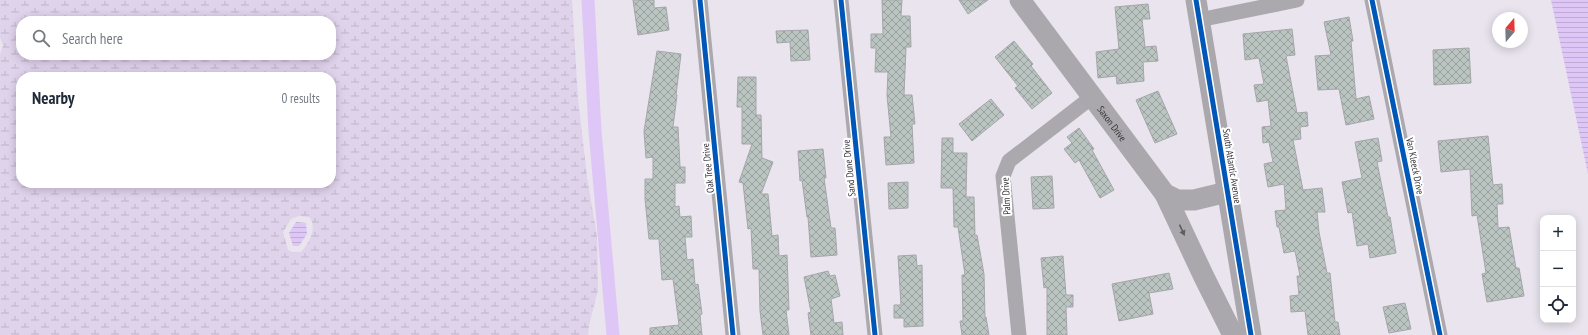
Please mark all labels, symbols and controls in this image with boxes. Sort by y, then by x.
north arrow [1492,12,1528,48]
search box [16,16,336,60]
icon: search [30,27,52,49]
text: Search here [62,29,123,48]
text: Nearby [32,87,75,109]
text: 0 results [281,90,320,107]
street label: Saxon Drive [1095,103,1130,144]
street label: South Atlantic Avenue [1220,128,1244,204]
street label: Van Kleeck Drive [1403,136,1427,196]
street label: Sand Dune Drive [840,139,858,197]
street label: Oak Tree Drive [699,143,717,193]
street label: Palm Drive [999,177,1013,215]
map controls [1540,215,1576,323]
button: + [1540,215,1576,251]
one-way arrow [1179,224,1185,235]
button: − [1540,251,1576,287]
button: locate [1540,287,1576,323]

